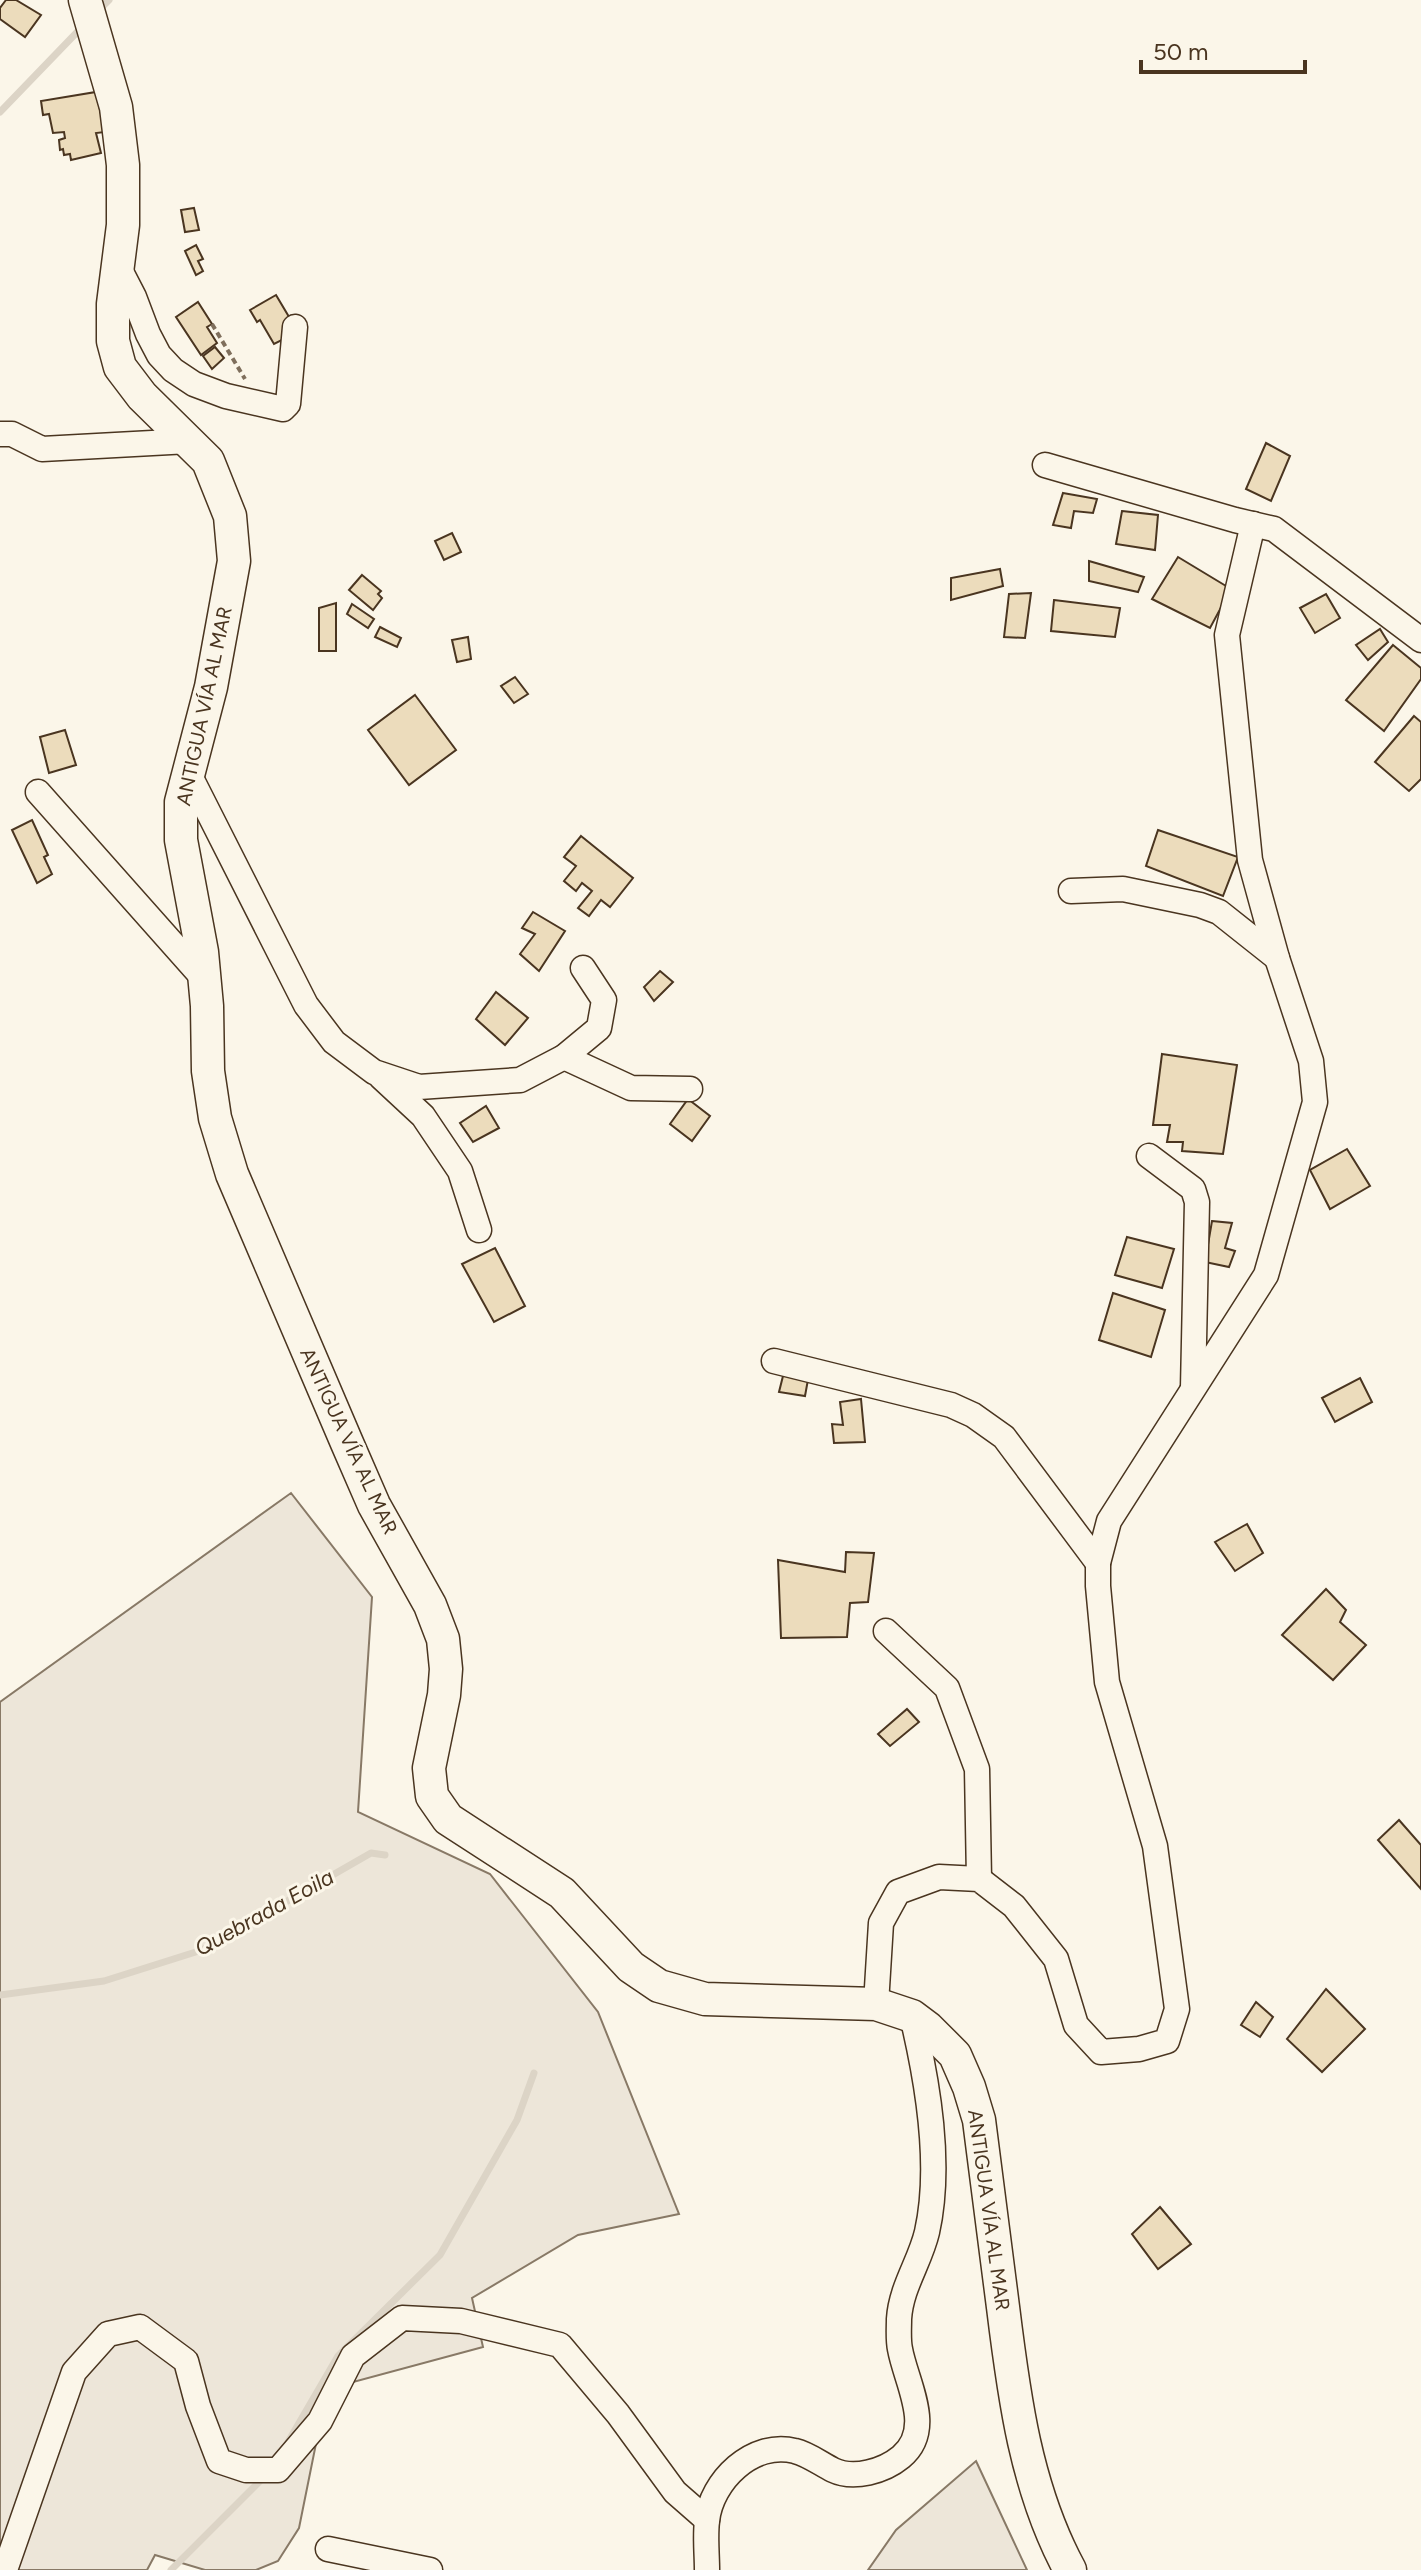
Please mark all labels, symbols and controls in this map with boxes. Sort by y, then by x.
scale bar [1141,24,1305,74]
text: 50 m [1153,37,1209,66]
street label: ANTIGUA VÍA AL MAR [171,604,237,808]
street label: ANTIGUA VÍA AL MAR [295,1344,403,1538]
water label: Quebrada Eoila [190,1863,339,1962]
street label: ANTIGUA VÍA AL MAR [963,2108,1015,2312]

